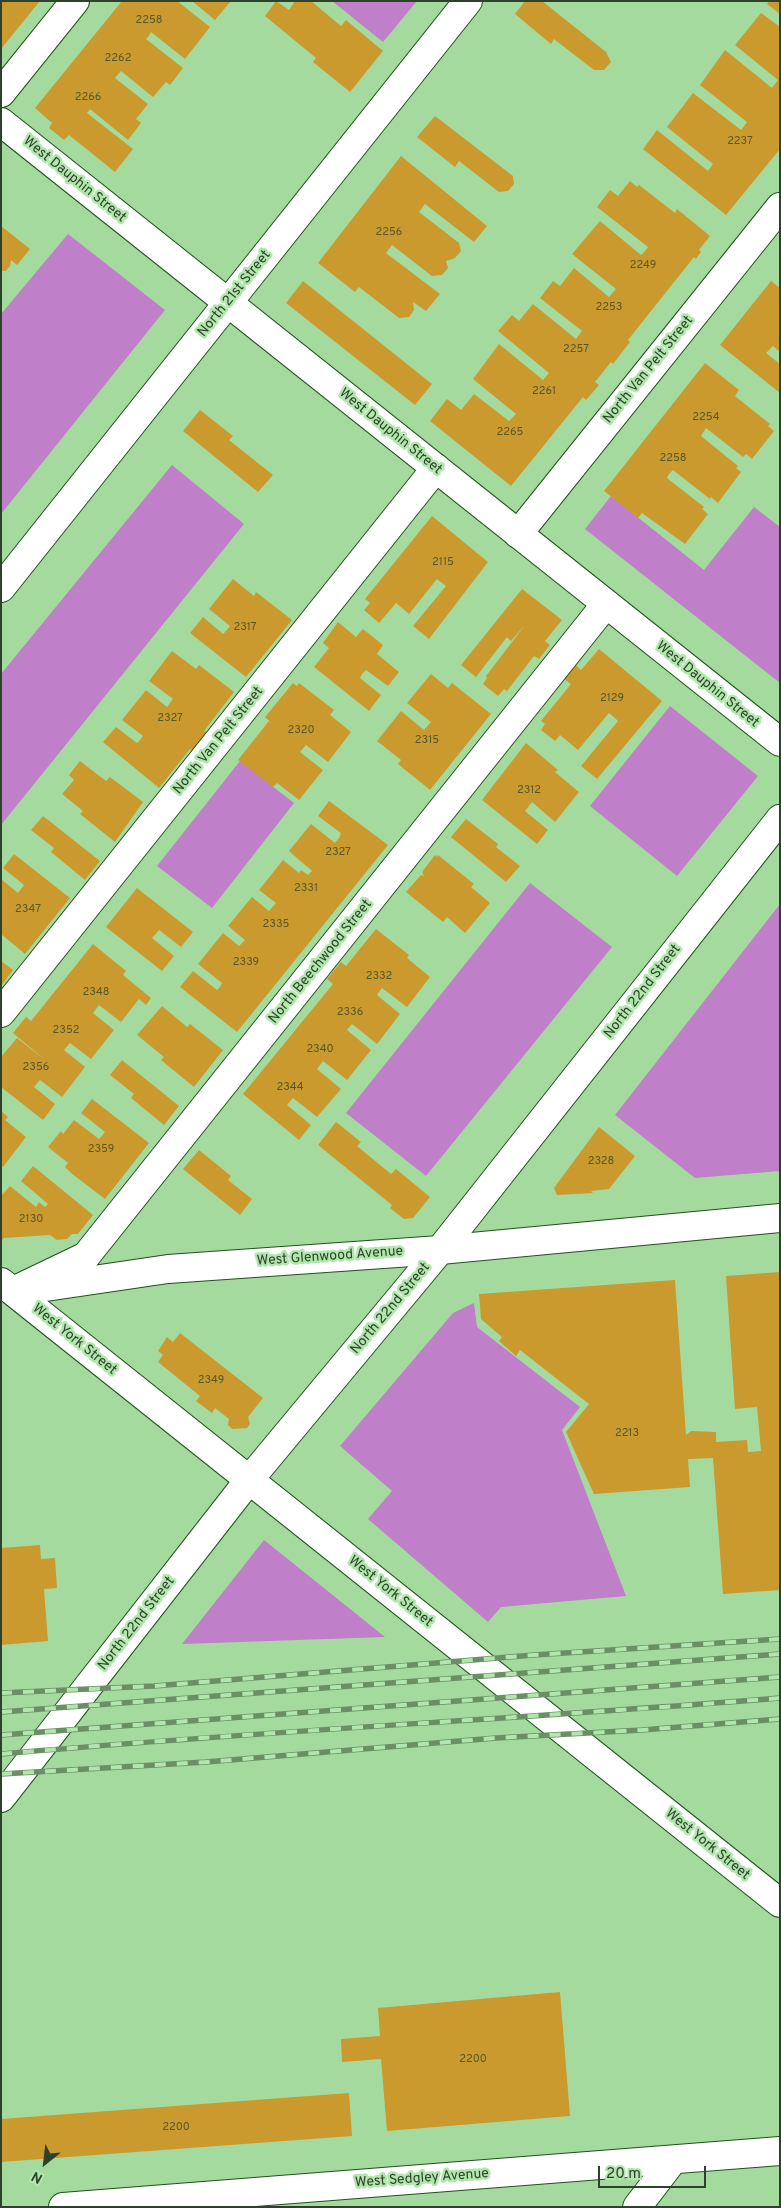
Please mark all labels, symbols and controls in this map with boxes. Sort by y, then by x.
house number: 2258 [135,14,163,28]
house number: 2262 [105,52,131,66]
house number: 2266 [75,91,101,105]
street label: West Dauphin Street [19,133,129,227]
house number: 2237 [727,135,753,149]
house number: 2256 [376,226,402,240]
street label: North 21st Street [195,247,275,341]
house number: 2249 [630,259,656,273]
house number: 2253 [596,301,622,315]
street label: North Van Pelt Street [600,313,698,427]
house number: 2257 [563,343,589,357]
street label: West Dauphin Street [335,385,445,479]
house number: 2261 [532,385,556,399]
house number: 2254 [692,411,720,425]
house number: 2265 [497,426,523,440]
house number: 2258 [659,452,687,466]
house number: 2115 [432,556,454,570]
house number: 2317 [233,621,257,635]
street label: West Dauphin Street [652,638,762,732]
street label: North Van Pelt Street [170,684,268,798]
house number: 2129 [600,692,624,706]
house number: 2327 [157,712,183,726]
house number: 2320 [288,724,314,738]
house number: 2315 [415,734,439,748]
house number: 2312 [517,784,541,798]
house number: 2327 [325,846,351,860]
house number: 2331 [294,882,318,896]
street label: North Beechwood Street [266,897,376,1027]
house number: 2347 [15,903,41,917]
house number: 2335 [263,918,289,932]
street label: North 22nd Street [601,942,685,1042]
house number: 2339 [233,956,259,970]
house number: 2332 [366,970,392,984]
house number: 2348 [83,986,109,1000]
house number: 2336 [337,1006,363,1020]
house number: 2352 [53,1024,79,1038]
house number: 2340 [306,1043,334,1057]
house number: 2356 [23,1061,49,1075]
house number: 2344 [276,1081,304,1095]
house number: 2359 [88,1143,114,1157]
house number: 2328 [588,1155,614,1169]
house number: 2130 [19,1213,43,1227]
street label: West Glenwood Avenue [256,1244,404,1270]
street label: North 22nd Street [348,1260,434,1358]
street label: West York Street [28,1301,120,1379]
house number: 2349 [198,1374,224,1388]
house number: 2213 [615,1427,639,1441]
street label: West York Street [344,1553,436,1631]
street label: North 22nd Street [95,1574,179,1674]
street label: West York Street [661,1806,753,1884]
house number: 2200 [459,2053,487,2067]
house number: 2200 [162,2121,190,2135]
north arrow [20,2138,70,2188]
scale bar [601,2156,708,2188]
text: 20 m [606,2165,641,2184]
street label: West Sedgley Avenue [355,2166,489,2192]
text: N [29,2167,46,2186]

